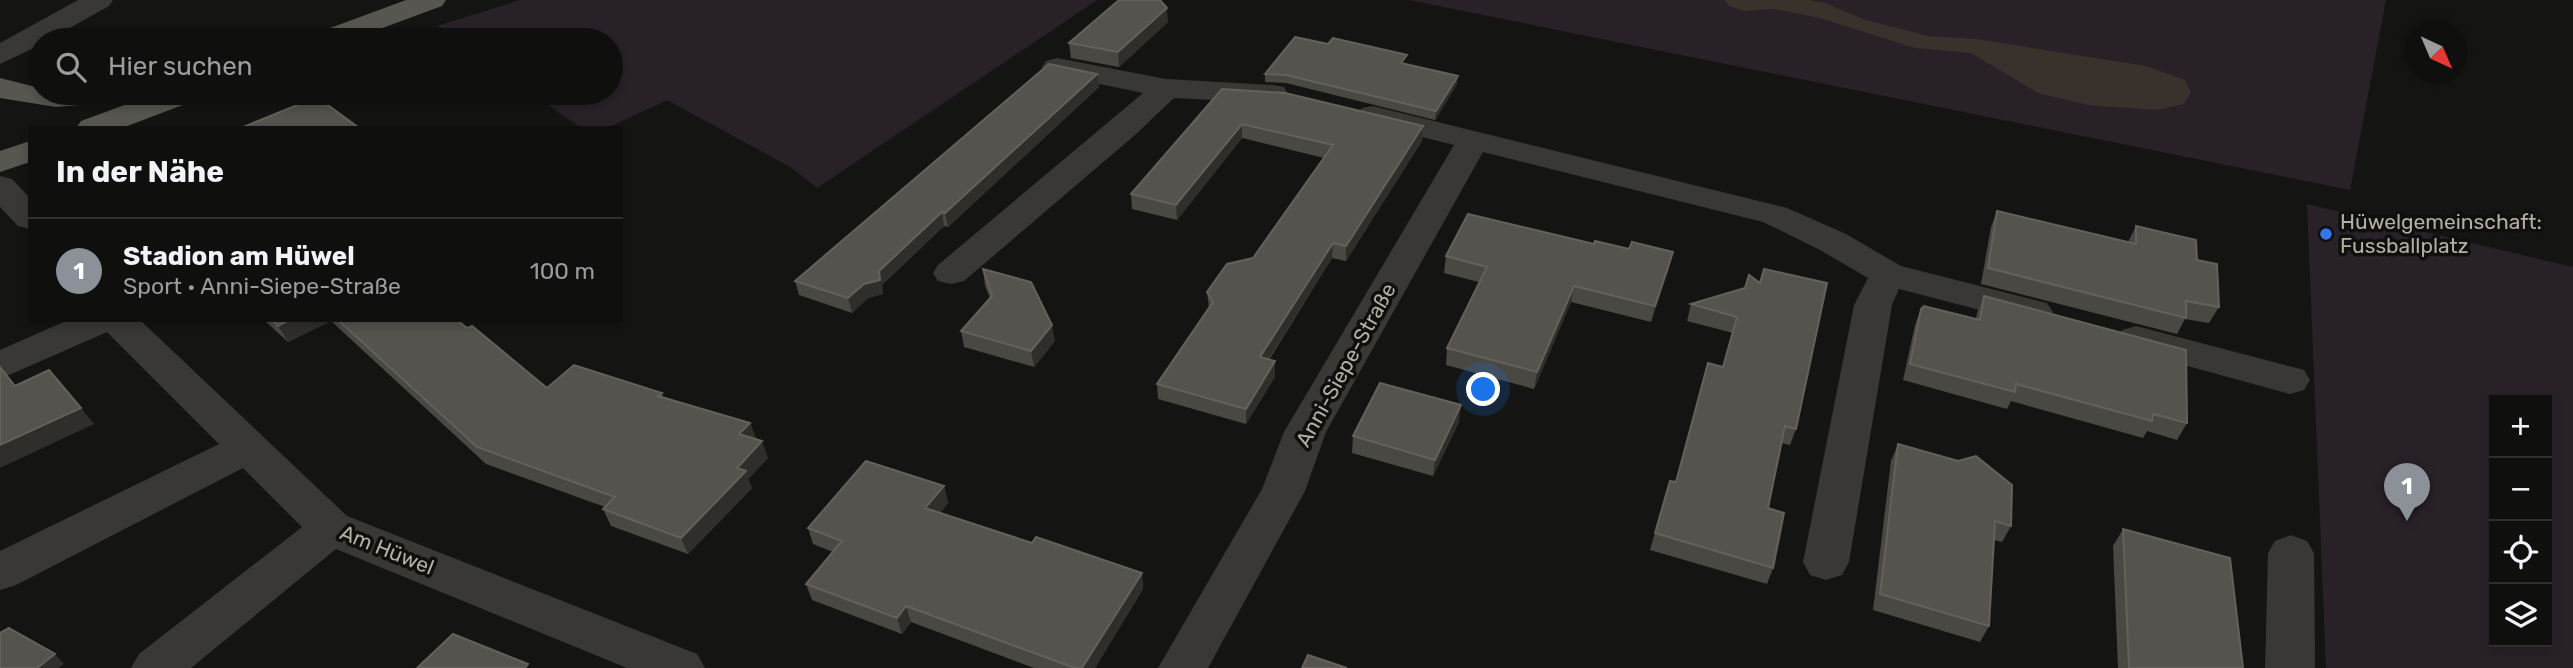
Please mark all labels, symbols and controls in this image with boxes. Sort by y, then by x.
north arrow [2405,21,2468,84]
search box [28,28,623,105]
icon: search [52,48,90,86]
text: Hier suchen [108,51,253,82]
text: In der Nähe [56,154,224,190]
place label: Hüwelgemeinschaft: Fussballplatz [2340,209,2542,258]
marker: Hüwelgemeinschaft: Fussballplatz [2318,226,2334,242]
text: Stadion am Hüwel [123,241,355,272]
text: 1 [73,257,85,285]
text: 100 m [530,257,595,285]
text: Sport · Anni-Siepe-Straße [123,272,401,300]
street label: Anni-Siepe-Straße [1290,279,1401,451]
your location [1466,372,1500,406]
map controls [2489,395,2552,647]
button: + [2489,395,2552,458]
button: − [2489,458,2552,521]
pin: 1 [2384,463,2430,521]
street label: Am Hüwel [337,519,438,580]
button: locate [2489,521,2552,584]
button: layers [2489,584,2552,647]

